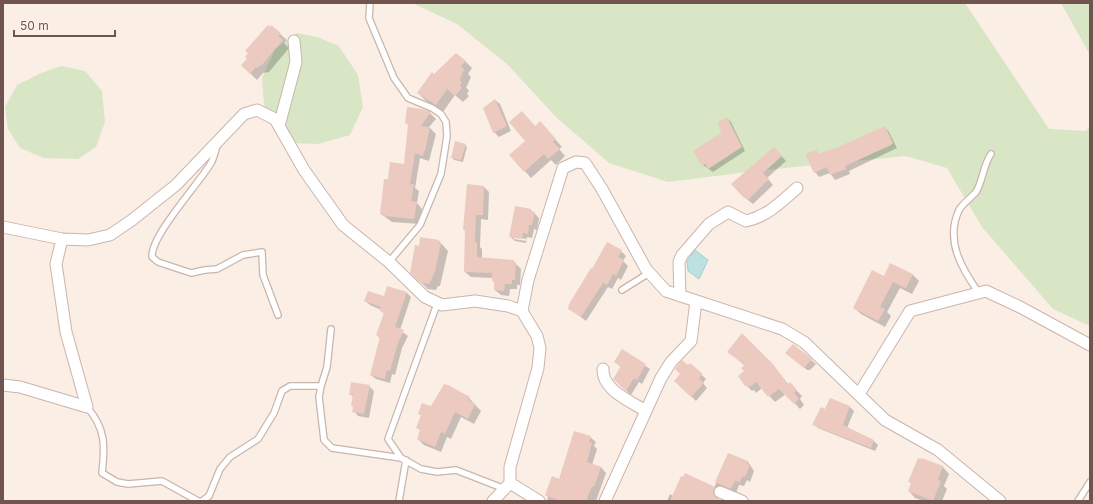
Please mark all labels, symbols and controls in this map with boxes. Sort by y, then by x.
scale bar [14,12,115,38]
text: 50 m [20,18,49,33]

